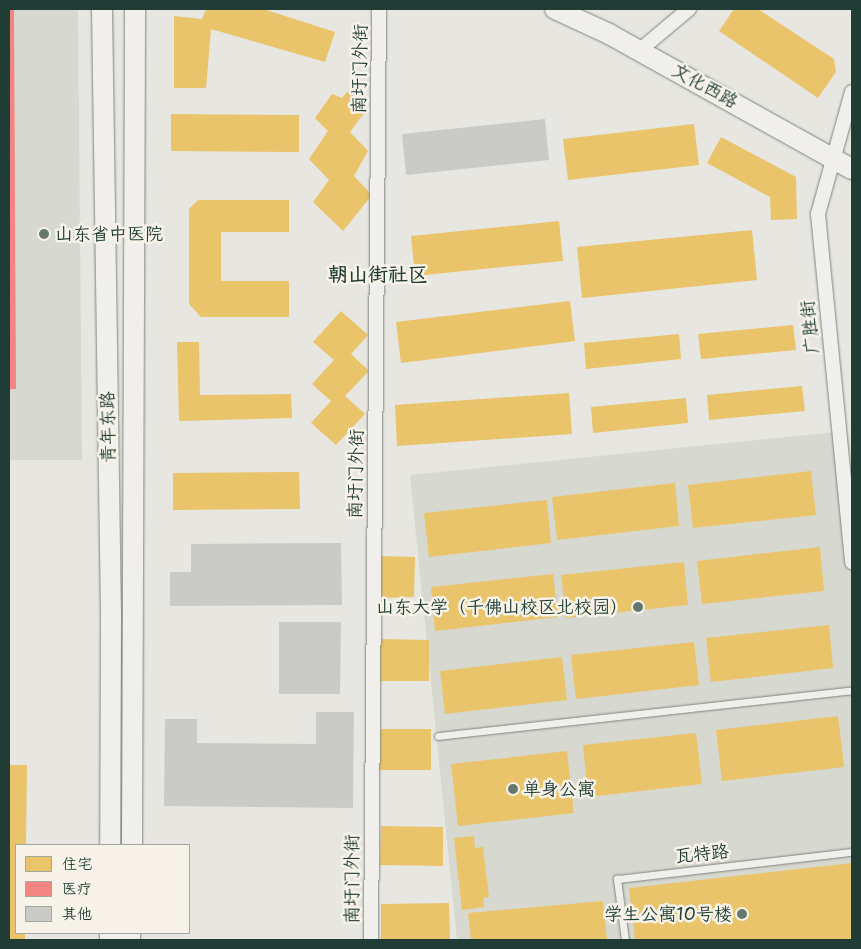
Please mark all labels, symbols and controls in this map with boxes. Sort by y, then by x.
street label: 南圩门外街 [348,24,372,114]
street label: 文化西路 [668,59,742,113]
place label: 山东省中医院 [55,223,163,245]
marker: 山东省中医院 [37,227,51,241]
district label: 朝山街社区 [328,262,428,286]
street label: 广胜街 [796,299,824,355]
street label: 青年东路 [97,391,119,463]
street label: 南圩门外街 [344,429,368,519]
place label: 山东大学（千佛山校区北校园） [376,596,628,618]
marker: 山东大学（千佛山校区北校园） [632,601,644,613]
place label: 单身公寓 [523,778,595,800]
marker: 单身公寓 [507,783,519,795]
street label: 南圩门外街 [341,834,363,924]
street label: 瓦特路 [674,840,730,868]
legend [15,844,190,934]
text: 住宅 [62,854,92,874]
text: 医疗 [62,879,92,899]
place label: 学生公寓10号楼 [604,903,732,925]
text: 其他 [62,904,92,924]
marker: 学生公寓10号楼 [736,908,748,920]

